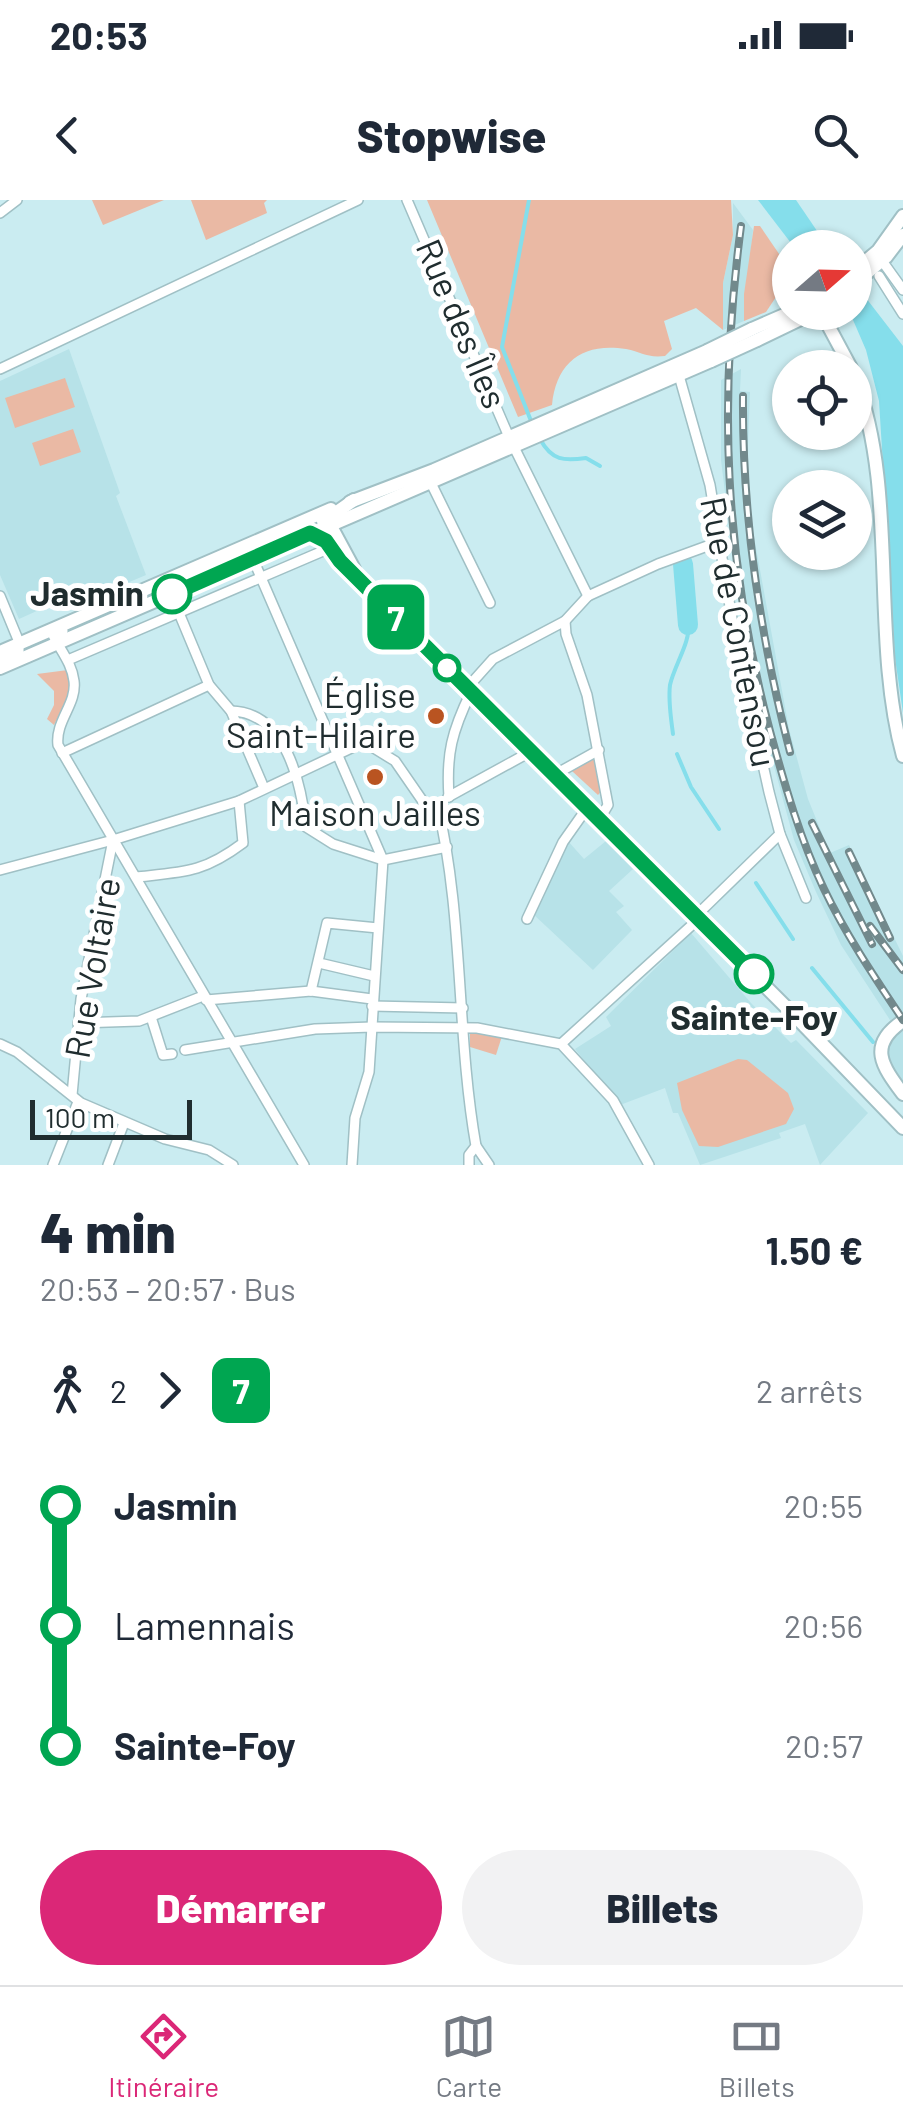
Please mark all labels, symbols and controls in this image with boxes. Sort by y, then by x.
text: 20:53 [50,12,148,58]
icon: back [40,108,95,163]
text: Stopwise [357,108,546,162]
icon: search [808,108,863,163]
north arrow [772,230,872,330]
map controls [772,230,872,570]
street label: Rue des Îles [408,232,517,414]
button: locate [772,350,872,450]
button: layers [772,470,872,570]
street label: Rue de Contensou [693,493,787,770]
place label: Jasmin [30,571,144,613]
marker: Jasmin [153,575,191,613]
line badge: 7 [364,584,428,650]
text: 7 [387,596,405,638]
unlabelled marker [434,655,460,681]
place label: Église Saint-Hilaire [226,673,416,755]
marker: Église Saint-Hilaire [425,705,447,727]
marker: Maison Jailles [364,766,386,788]
place label: Maison Jailles [269,791,481,833]
street label: Rue Voltaire [54,874,128,1061]
marker: Sainte-Foy [735,955,773,993]
place label: Sainte-Foy [670,995,838,1037]
scale bar [30,1095,192,1140]
text: 100 m [45,1100,115,1134]
text: 4 min [40,1198,176,1264]
text: 1.50 € [765,1227,863,1273]
text: 20:53 – 20:57 · Bus [40,1269,296,1307]
icon: walk [40,1363,95,1418]
icon: forward [142,1363,197,1418]
text: 7 [232,1369,250,1411]
text: 2 [110,1371,127,1409]
text: 2 arrêts [756,1371,863,1409]
text: Jasmin [114,1482,238,1528]
text: 20:55 [784,1486,863,1524]
text: Lamennais [114,1602,295,1648]
text: 20:56 [784,1606,863,1644]
text: Sainte-Foy [114,1722,296,1768]
text: 20:57 [785,1726,863,1764]
button: Démarrer [40,1850,442,1965]
button: Billets [462,1850,863,1965]
tab: Itinéraire [108,2009,219,2103]
tab: Carte [436,2009,502,2103]
tab: Billets [719,2009,795,2103]

